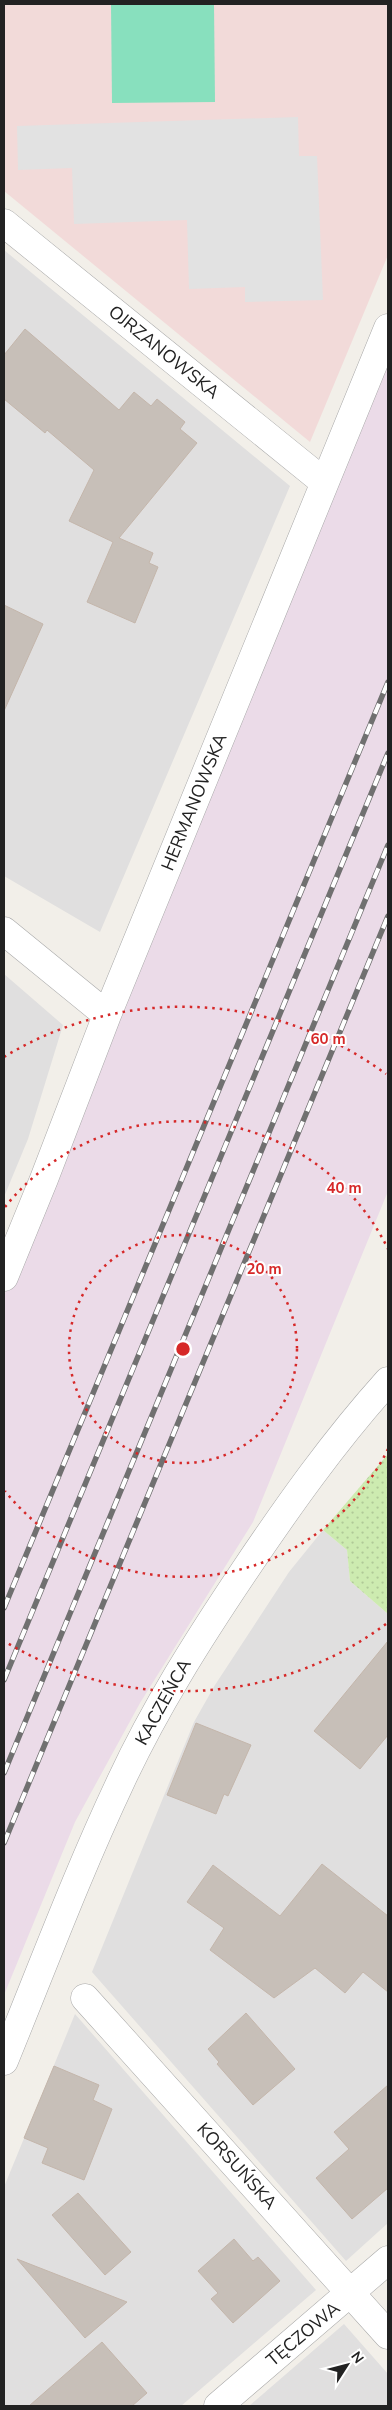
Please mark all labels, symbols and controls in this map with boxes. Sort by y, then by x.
street label: OJRZANOWSKA [104,300,224,404]
street label: HERMANOWSKA [156,730,232,874]
text: 60 m [310,1029,346,1049]
text: 40 m [326,1178,362,1198]
text: 20 m [246,1259,282,1279]
centre of rings [174,1340,192,1358]
street label: KACZEŃCA [129,1655,197,1749]
street label: KORSUŃSKA [192,2117,282,2215]
street label: TĘCZOWA [261,2296,345,2372]
north arrow [322,2340,372,2390]
text: N [346,2348,368,2367]

